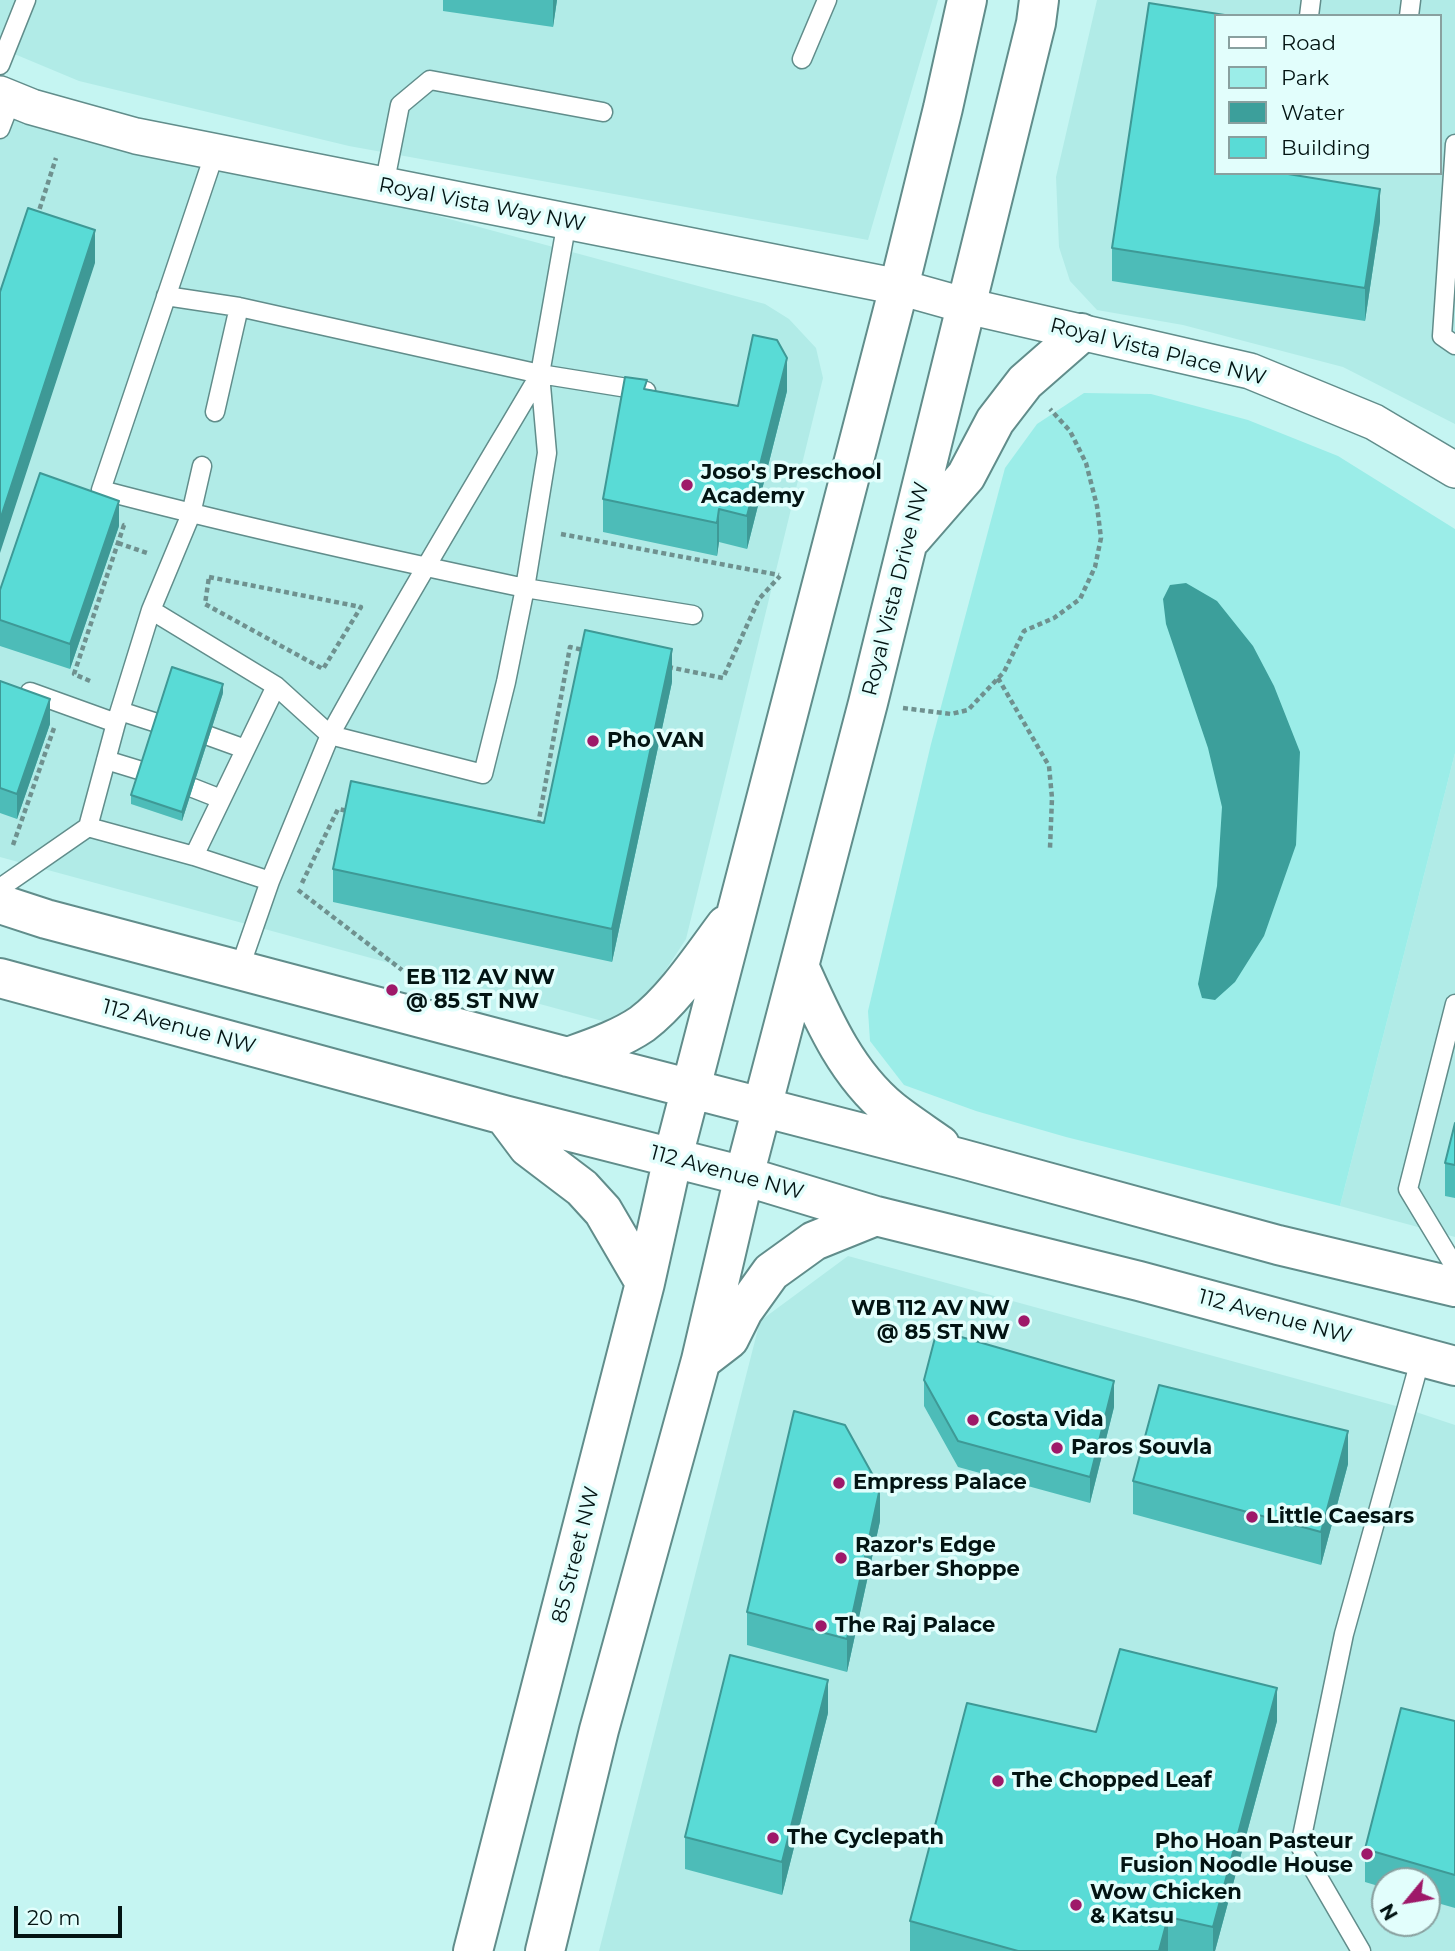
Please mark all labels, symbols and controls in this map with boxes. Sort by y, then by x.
legend [1214,14,1441,175]
text: Road [1281,30,1336,55]
text: Park [1281,65,1329,90]
text: Water [1281,100,1345,125]
text: Building [1281,135,1371,160]
street label: Royal Vista Way NW [377,173,587,237]
street label: Royal Vista Place NW [1047,313,1269,391]
place label: Joso's Preschool Academy [701,460,882,510]
marker: Joso's Preschool Academy [679,477,695,493]
street label: Royal Vista Drive NW [857,480,935,698]
place label: Pho VAN [607,728,705,754]
marker: Pho VAN [585,733,601,749]
place label: EB 112 AV NW @ 85 ST NW [406,965,555,1015]
marker: EB 112 AV NW @ 85 ST NW [384,982,400,998]
street label: 112 Avenue NW [100,994,258,1060]
street label: 112 Avenue NW [648,1140,806,1206]
street label: 112 Avenue NW [1196,1284,1354,1350]
place label: WB 112 AV NW @ 85 ST NW [851,1296,1010,1346]
marker: WB 112 AV NW @ 85 ST NW [1016,1313,1032,1329]
place label: Costa Vida [987,1407,1104,1433]
marker: Costa Vida [965,1412,981,1428]
place label: Paros Souvla [1071,1435,1212,1461]
marker: Paros Souvla [1049,1440,1065,1456]
place label: Empress Palace [853,1470,1027,1496]
marker: Empress Palace [831,1475,847,1491]
street label: 85 Street NW [547,1484,605,1626]
place label: Little Caesars [1266,1504,1414,1530]
marker: Little Caesars [1244,1509,1260,1525]
place label: Razor's Edge Barber Shoppe [855,1533,1020,1583]
marker: Razor's Edge Barber Shoppe [833,1550,849,1566]
place label: The Raj Palace [835,1613,995,1639]
marker: The Raj Palace [813,1618,829,1634]
place label: The Chopped Leaf [1012,1768,1212,1794]
marker: The Chopped Leaf [990,1773,1006,1789]
place label: The Cyclepath [787,1825,944,1851]
place label: Pho Hoan Pasteur Fusion Noodle House [1120,1829,1353,1879]
marker: The Cyclepath [765,1830,781,1846]
marker: Pho Hoan Pasteur Fusion Noodle House [1359,1846,1375,1862]
north arrow [1371,1867,1441,1937]
place label: Wow Chicken & Katsu [1090,1880,1242,1930]
scale bar [18,1892,126,1936]
marker: Wow Chicken & Katsu [1068,1897,1084,1913]
text: N [1375,1899,1403,1924]
text: 20 m [27,1905,81,1930]

